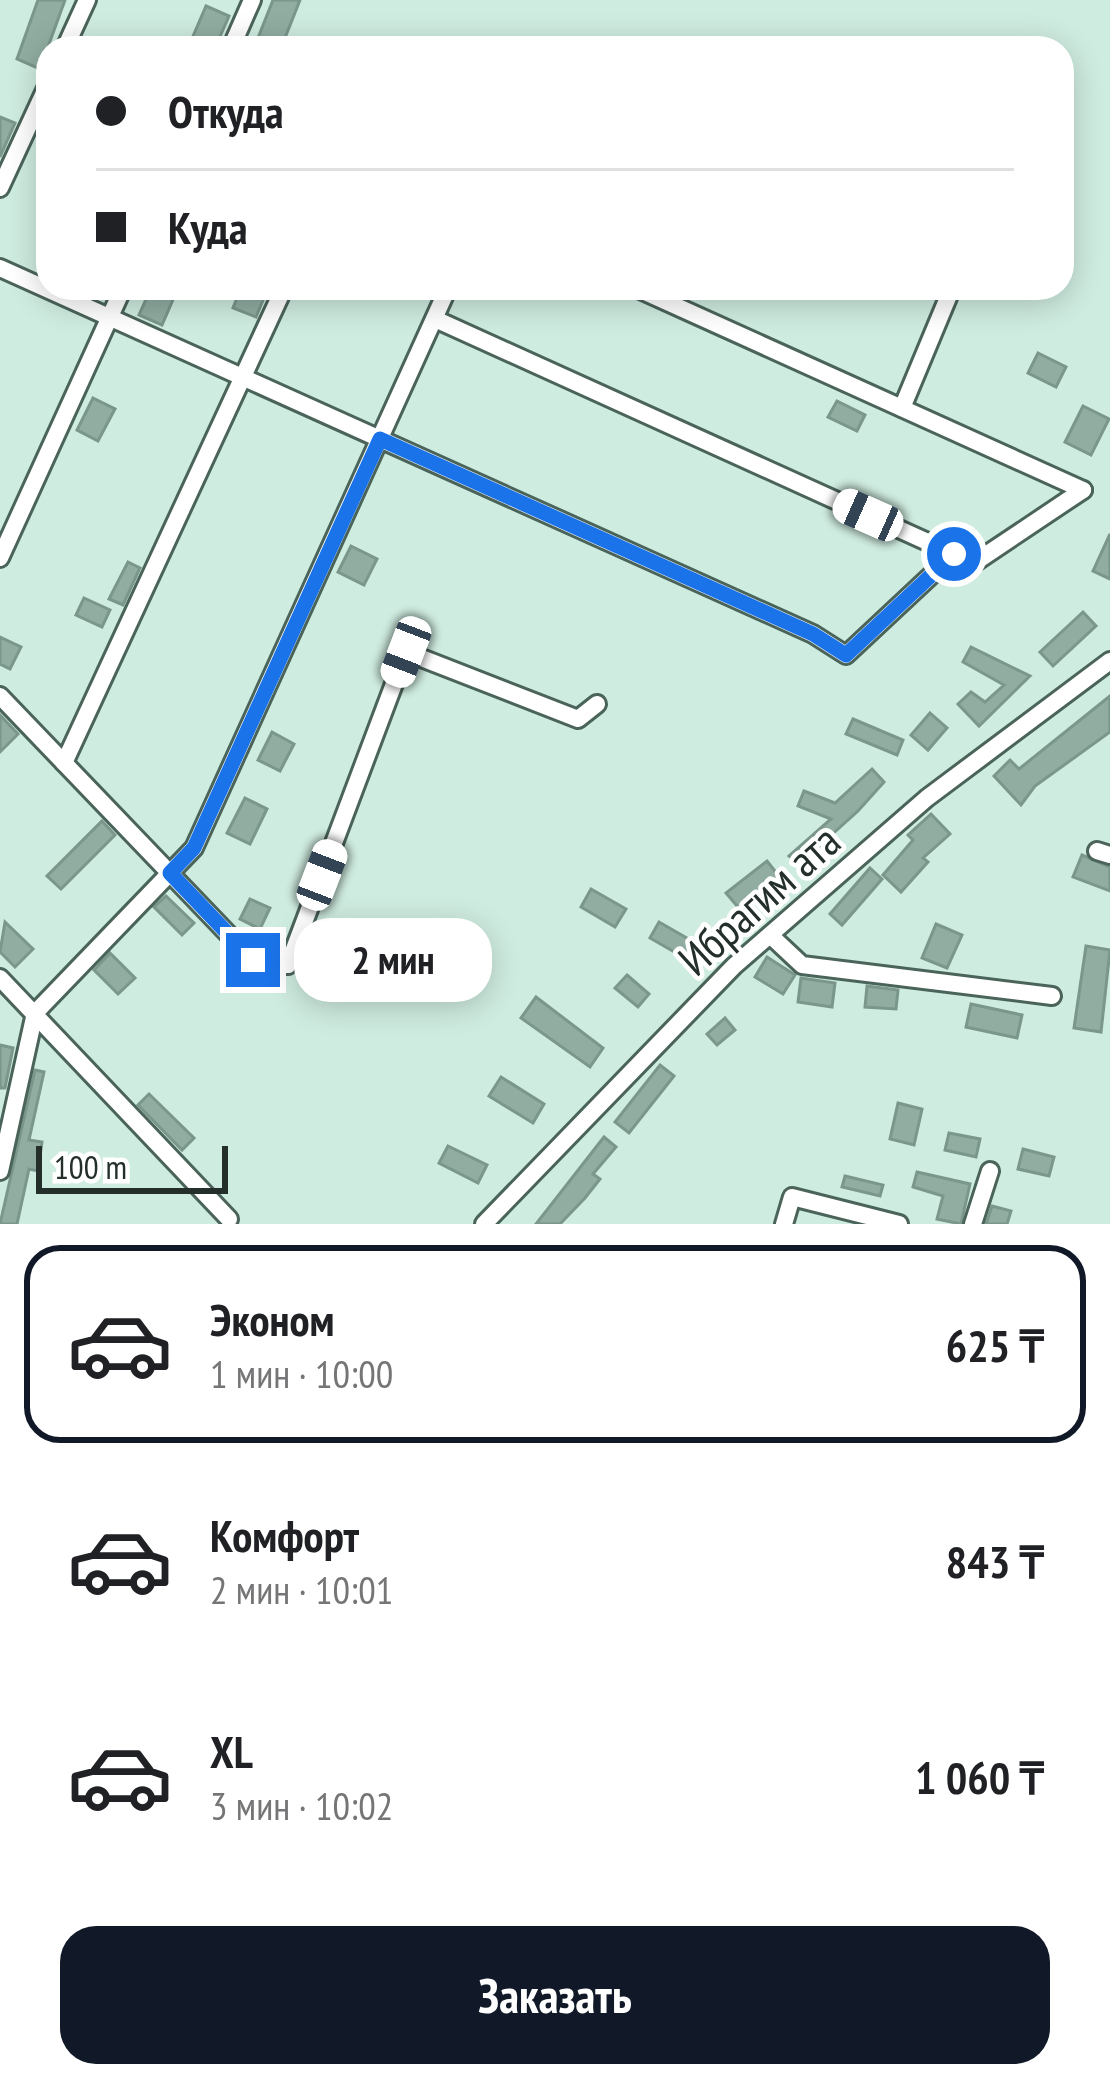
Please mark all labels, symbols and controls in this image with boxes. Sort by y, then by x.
text: Откуда [168,82,284,140]
text: Куда [168,198,247,256]
car [828,484,908,546]
route start [927,527,981,581]
car [376,612,436,692]
street label: Ибрагим ата [665,811,851,987]
car [292,835,352,915]
callout: 2 мин [295,918,493,1002]
route end [226,933,280,987]
text: 2 мин [351,934,435,985]
scale bar [36,1140,228,1193]
text: 100 m [54,1145,127,1188]
icon: car [66,1290,174,1398]
text: Эконом [210,1290,334,1348]
text: 625 ₸ [946,1316,1044,1374]
text: 1 мин · 10:00 [210,1348,393,1399]
icon: car [66,1506,174,1614]
text: Комфорт [210,1506,359,1564]
text: 843 ₸ [946,1532,1044,1590]
text: 2 мин · 10:01 [210,1564,393,1615]
icon: car [66,1722,174,1830]
text: XL [210,1722,253,1780]
text: 1 060 ₸ [915,1748,1044,1806]
text: 3 мин · 10:02 [210,1780,393,1831]
button: Заказать [60,1926,1050,2064]

